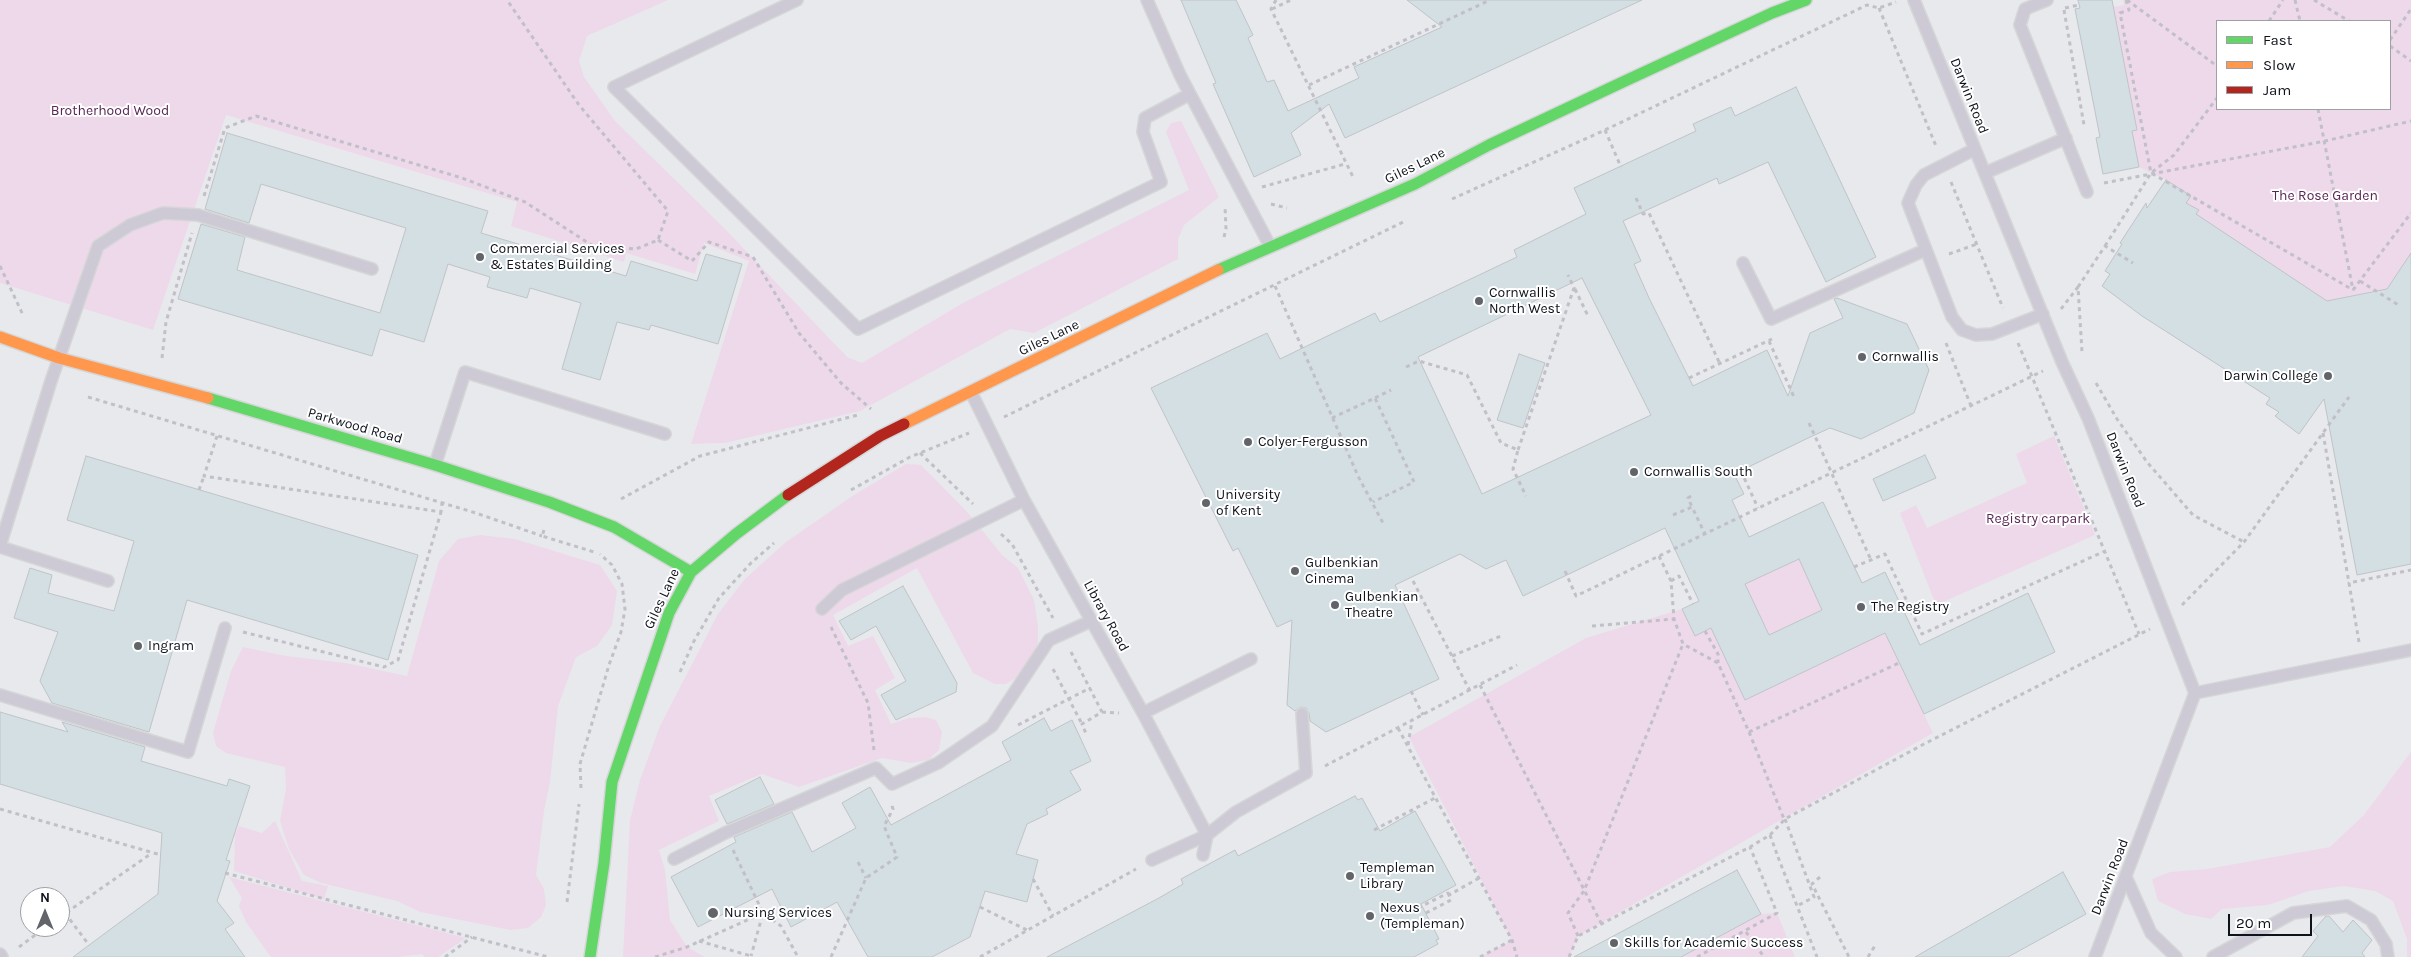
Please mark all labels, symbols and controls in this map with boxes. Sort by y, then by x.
legend [2216,20,2391,110]
text: Fast [2263,31,2292,49]
street label: Darwin Road [1946,56,1992,136]
text: Slow [2263,56,2295,74]
text: Jam [2263,81,2291,99]
park label: Brotherhood Wood [51,103,169,119]
street label: Giles Lane [1382,144,1448,188]
park label: The Rose Garden [2272,188,2378,204]
place label: Commercial Services & Estates Building [490,241,625,274]
marker: Commercial Services & Estates Building [474,251,486,263]
place label: Cornwallis North West [1489,285,1560,318]
marker: Cornwallis North West [1473,295,1485,307]
street label: Giles Lane [1016,316,1082,360]
place label: Cornwallis [1872,349,1939,365]
marker: Cornwallis [1856,351,1868,363]
place label: Darwin College [2224,368,2318,384]
marker: Darwin College [2322,370,2334,382]
street label: Parkwood Road [306,404,404,448]
street label: Darwin Road [2102,430,2148,510]
place label: Colyer-Fergusson [1258,434,1368,450]
marker: Colyer-Fergusson [1242,436,1254,448]
place label: Cornwallis South [1644,464,1753,480]
marker: Cornwallis South [1628,466,1640,478]
place label: University of Kent [1216,487,1280,520]
marker: University of Kent [1200,497,1212,509]
park label: Registry carpark [1986,511,2090,527]
place label: Gulbenkian Cinema [1305,555,1379,588]
marker: Gulbenkian Cinema [1289,565,1301,577]
street label: Giles Lane [641,566,683,632]
street label: Library Road [1080,577,1132,655]
place label: Gulbenkian Theatre [1345,589,1419,622]
marker: Gulbenkian Theatre [1329,599,1341,611]
place label: The Registry [1871,599,1949,615]
marker: The Registry [1855,601,1867,613]
place label: Ingram [148,638,194,654]
marker: Ingram [132,640,144,652]
street label: Darwin Road [2088,836,2132,918]
place label: Templeman Library [1360,860,1435,892]
marker: Templeman Library [1344,870,1356,882]
north arrow [20,887,70,937]
text: N [40,889,50,906]
place label: Nexus (Templeman) [1380,900,1465,932]
scale bar [2231,904,2315,936]
place label: Nursing Services [724,905,832,921]
marker: Nursing Services [706,906,720,920]
marker: Nexus (Templeman) [1364,910,1376,922]
text: 20 m [2236,914,2271,932]
place label: Skills for Academic Success [1624,935,1803,951]
marker: Skills for Academic Success [1608,937,1620,949]

